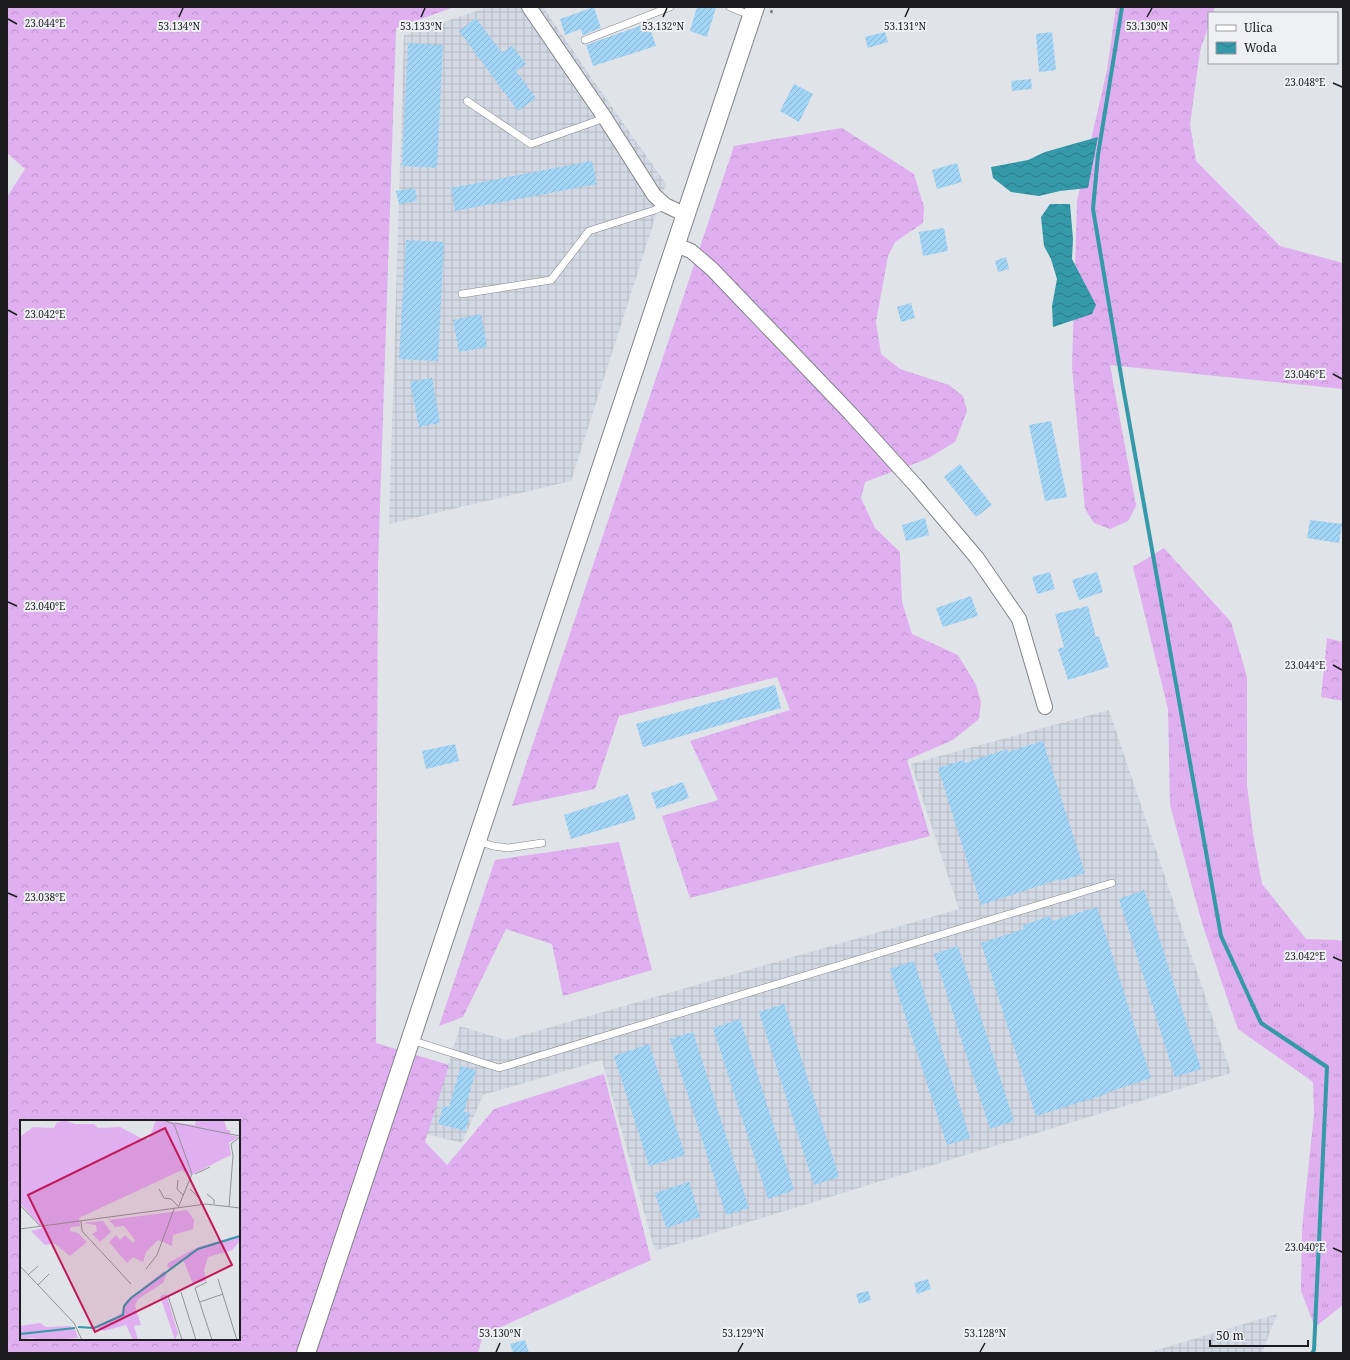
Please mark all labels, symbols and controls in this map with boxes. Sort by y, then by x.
legend [1208,12,1338,64]
text: 23.044°E [25,16,65,30]
text: 53.134°N [158,19,200,33]
text: 53.133°N [400,19,442,33]
text: 53.132°N [642,19,684,33]
text: 53.131°N [884,19,926,33]
text: 53.130°N [1126,19,1168,33]
text: Ulica [1244,19,1273,36]
text: Woda [1244,39,1277,56]
text: 23.048°E [1285,75,1325,89]
text: 23.042°E [25,307,65,321]
text: 23.046°E [1285,367,1325,381]
text: 23.040°E [25,599,65,613]
text: 23.044°E [1285,658,1325,672]
text: 23.038°E [25,890,65,904]
text: 23.042°E [1285,949,1325,963]
inset map [20,1120,240,1340]
text: 23.040°E [1285,1240,1325,1254]
scale bar [1210,1322,1308,1348]
text: 53.130°N [479,1326,521,1340]
text: 53.129°N [722,1326,764,1340]
text: 53.128°N [964,1326,1006,1340]
text: 50 m [1216,1327,1244,1344]

